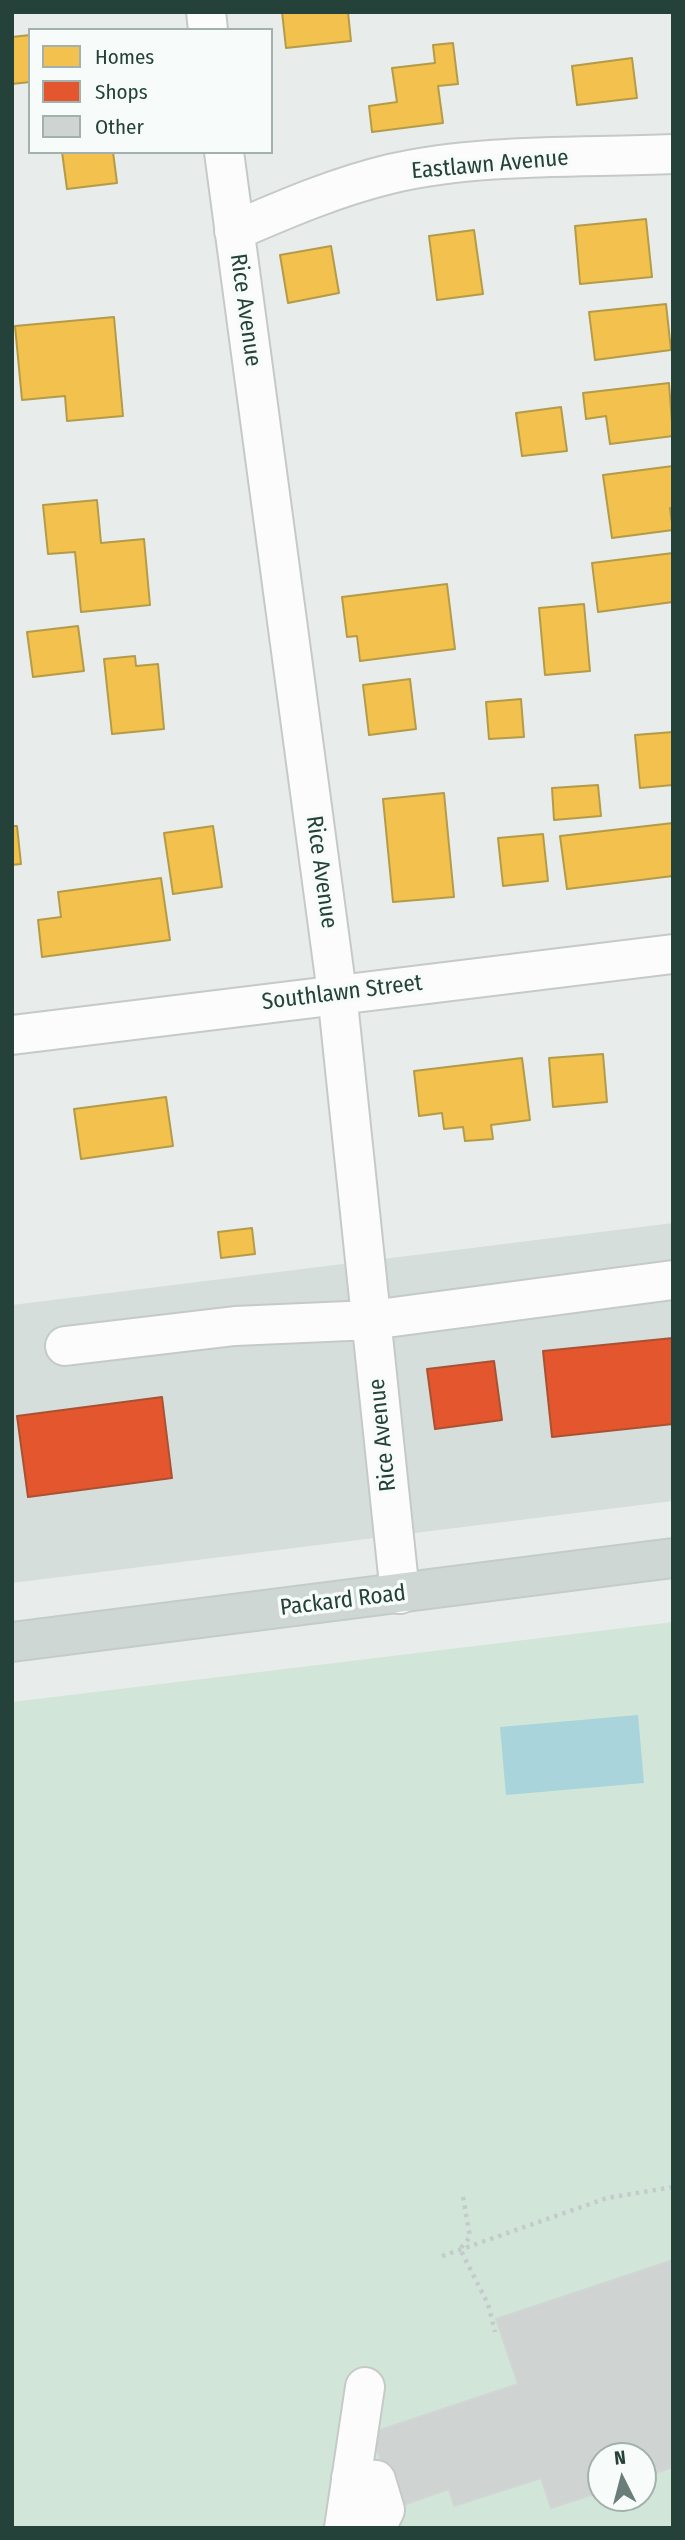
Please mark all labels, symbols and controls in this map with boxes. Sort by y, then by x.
legend [28,28,273,154]
text: Homes [95,44,154,70]
text: Shops [95,79,148,105]
text: Other [95,114,144,140]
street label: Eastlawn Avenue [410,144,570,186]
street label: Rice Avenue [223,252,267,368]
street label: Rice Avenue [299,814,343,930]
street label: Southlawn Street [260,969,424,1017]
street label: Rice Avenue [363,1377,403,1493]
street label: Packard Road [279,1580,407,1622]
north arrow [587,2442,657,2512]
text: N [613,2446,627,2470]

